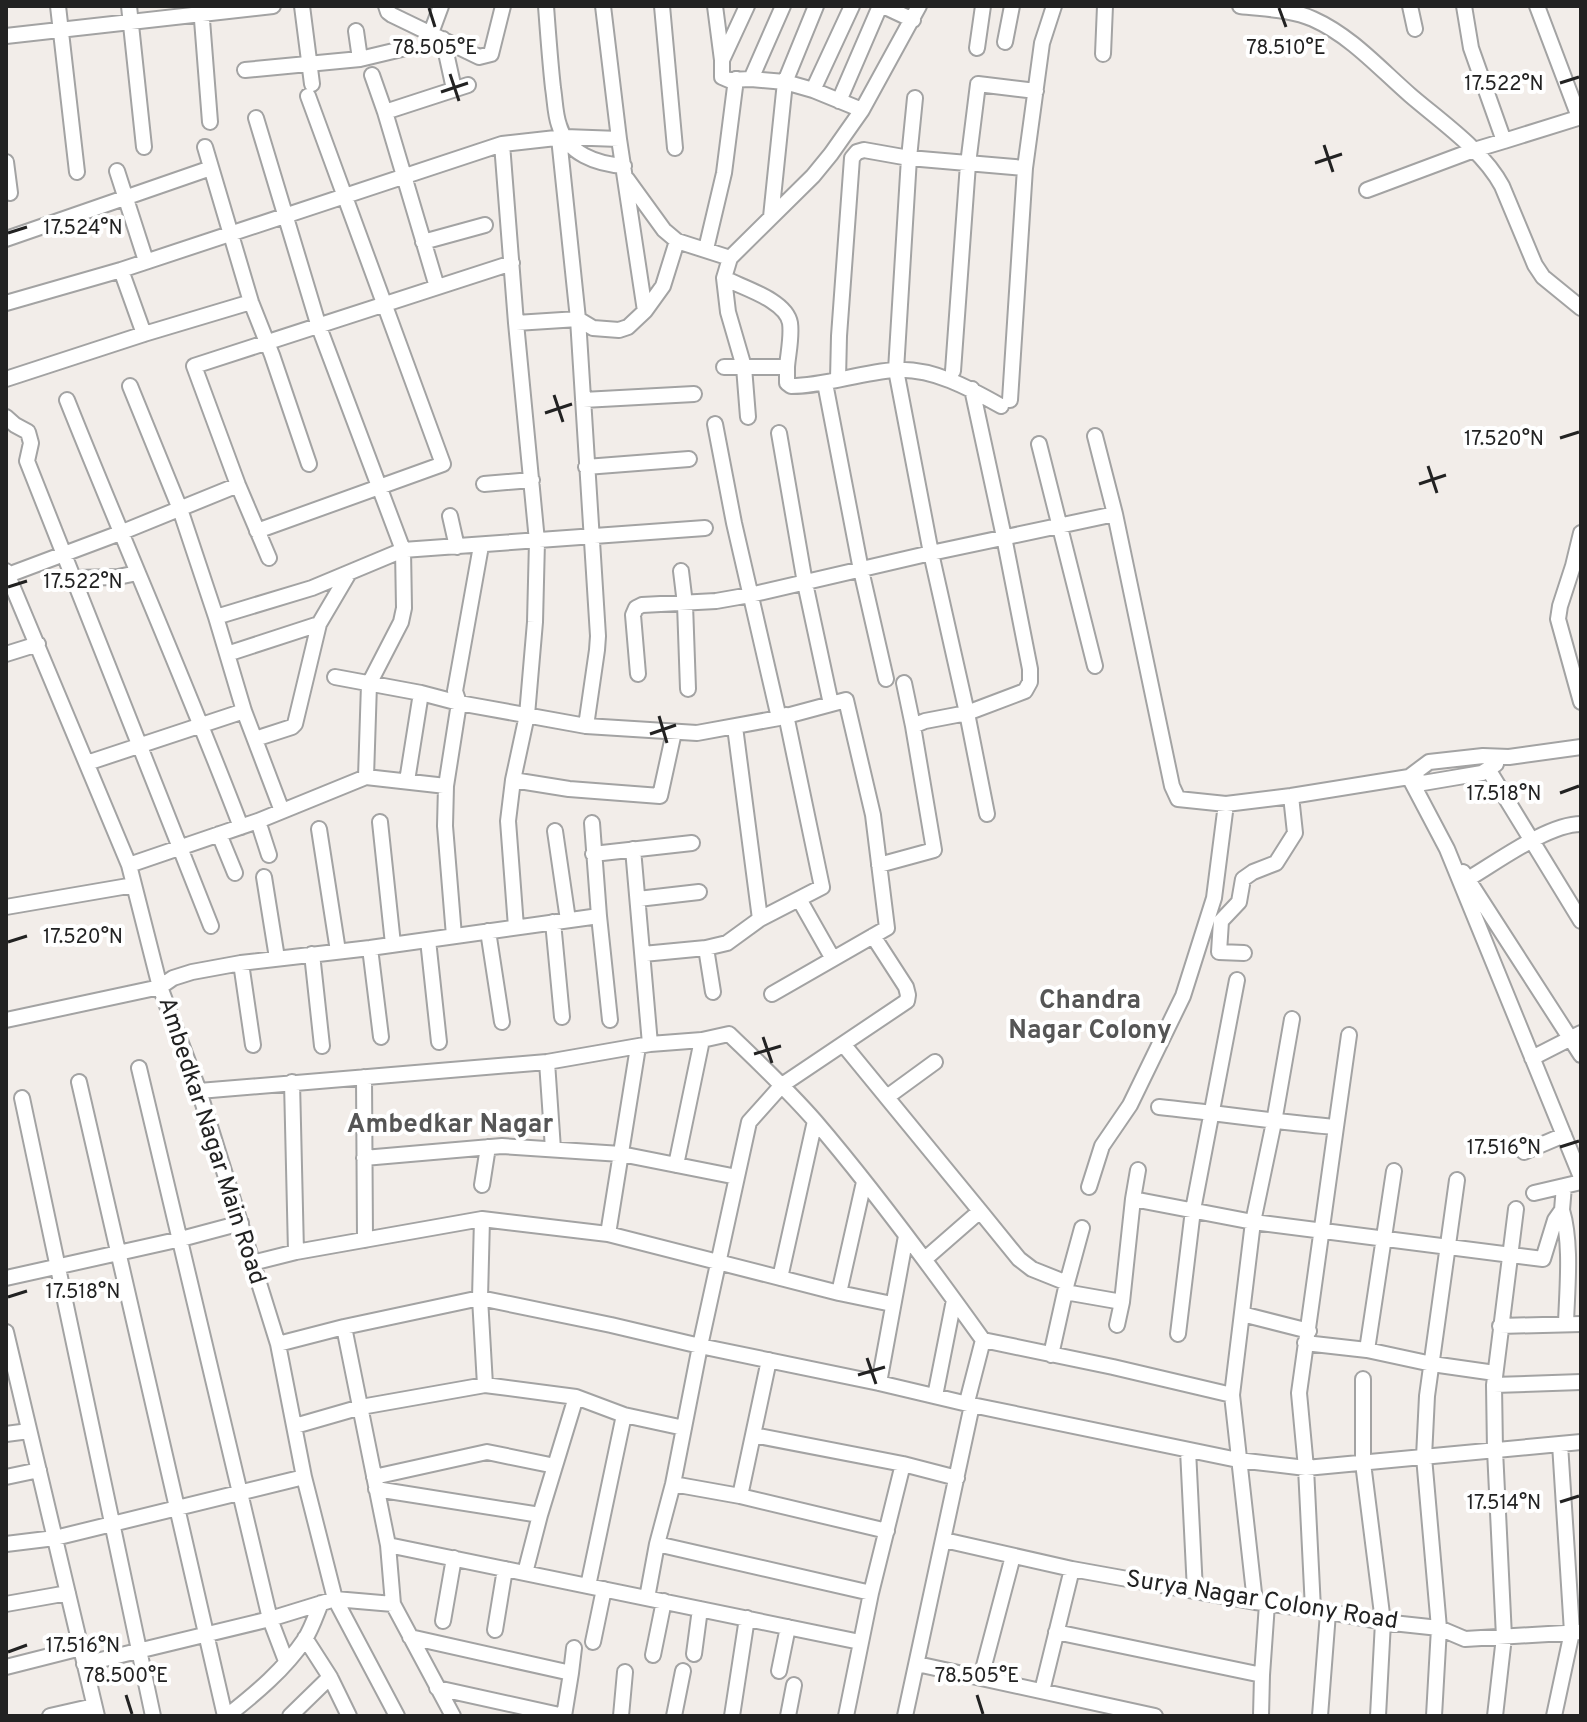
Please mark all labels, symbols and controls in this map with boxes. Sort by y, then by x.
text: 78.505°E [393,36,477,62]
text: 78.510°E [1246,36,1326,62]
text: 17.522°N [1464,72,1544,98]
text: 17.524°N [43,216,123,242]
text: 17.520°N [1464,427,1544,453]
text: 17.522°N [43,570,123,596]
text: 17.518°N [1467,782,1541,808]
text: 17.520°N [43,925,123,951]
district label: Chandra Nagar Colony [1008,985,1172,1048]
street label: Ambedkar Nagar Main Road [150,994,272,1288]
district label: Ambedkar Nagar [347,1109,553,1142]
text: 17.516°N [1467,1136,1541,1162]
text: 17.518°N [46,1280,120,1306]
text: 17.514°N [1467,1491,1541,1517]
street label: Surya Nagar Colony Road [1124,1565,1400,1637]
text: 17.516°N [46,1634,120,1660]
text: 78.500°E [84,1664,168,1690]
text: 78.505°E [935,1664,1019,1690]

